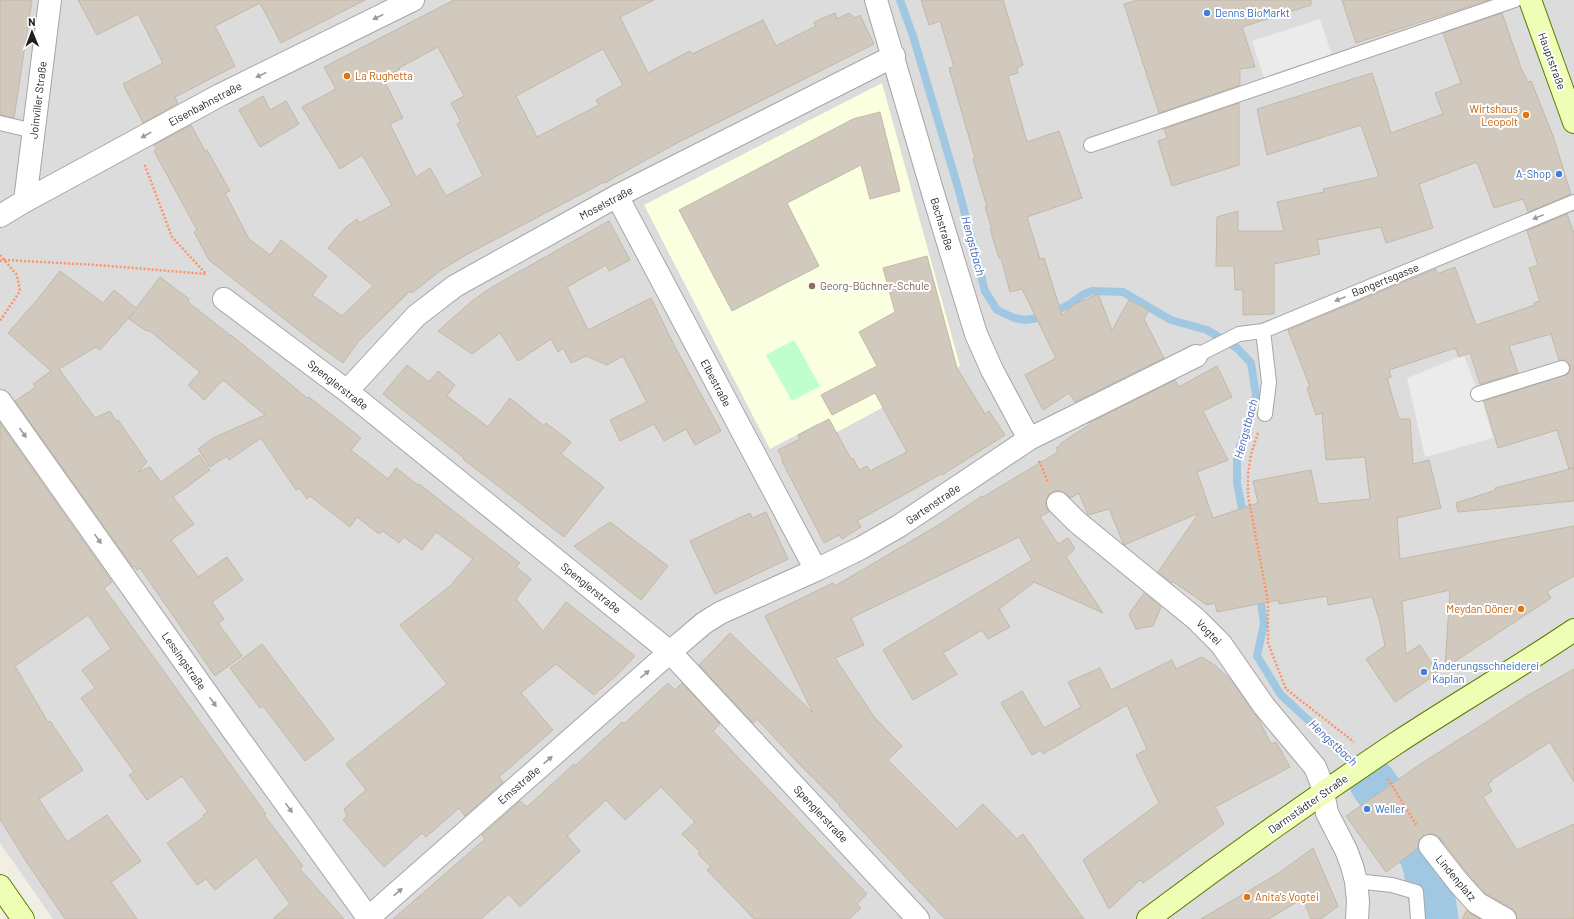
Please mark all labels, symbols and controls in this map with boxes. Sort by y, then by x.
place label: Denns BioMarkt [1215,6,1290,19]
marker: Denns BioMarkt [1202,8,1212,18]
north arrow [12,12,52,52]
one-way arrow [372,14,384,20]
text: N [28,15,36,28]
street label: Hauptstraße [1536,31,1569,91]
street label: Joinviller Straße [26,60,49,140]
place label: La Rughetta [355,69,413,82]
marker: La Rughetta [342,71,352,81]
one-way arrow [256,72,267,78]
street label: Eisenbahnstraße [166,79,244,128]
place label: Wirtshaus Leopolt [1469,102,1518,128]
marker: Wirtshaus Leopolt [1521,110,1531,120]
one-way arrow [141,132,152,139]
place label: A-Shop [1516,167,1551,180]
marker: A-Shop [1554,169,1564,179]
street label: Moselstraße [577,183,635,222]
street label: Bachstraße [928,196,957,252]
water label: Hengstbach [959,214,989,277]
one-way arrow [1532,214,1543,220]
street label: Bangertsgasse [1349,260,1420,299]
place label: Georg-Büchner-Schule [820,279,929,292]
marker: Georg-Büchner-Schule [807,281,817,291]
one-way arrow [1334,296,1346,302]
street label: Spenglerstraße [305,357,371,412]
street label: Elbestraße [699,357,734,409]
water label: Hengstbach [1230,397,1260,460]
one-way arrow [18,427,27,438]
street label: Gartenstraße [903,481,963,527]
one-way arrow [94,533,102,544]
street label: Spenglerstraße [559,559,624,616]
place label: Meydan Döner [1446,602,1513,615]
marker: Meydan Döner [1516,604,1526,614]
street label: Vogtei [1194,616,1225,647]
street label: Lessingstraße [160,629,209,692]
place label: Änderungsschneiderei Kaplan [1432,658,1539,685]
marker: Änderungsschneiderei Kaplan [1419,667,1429,677]
one-way arrow [640,669,650,678]
one-way arrow [209,697,217,707]
water label: Hengstbach [1307,716,1361,768]
one-way arrow [542,755,553,764]
street label: Emsstraße [495,763,543,807]
street label: Darmstädter Straße [1265,771,1350,836]
street label: Spenglerstraße [792,782,851,845]
one-way arrow [285,802,293,813]
place label: Weller [1375,802,1405,815]
marker: Weller [1362,804,1372,814]
street label: Lindenplatz [1433,852,1479,903]
one-way arrow [393,888,403,897]
place label: Anita's Vogtei [1255,890,1319,903]
marker: Anita's Vogtei [1242,892,1252,902]

